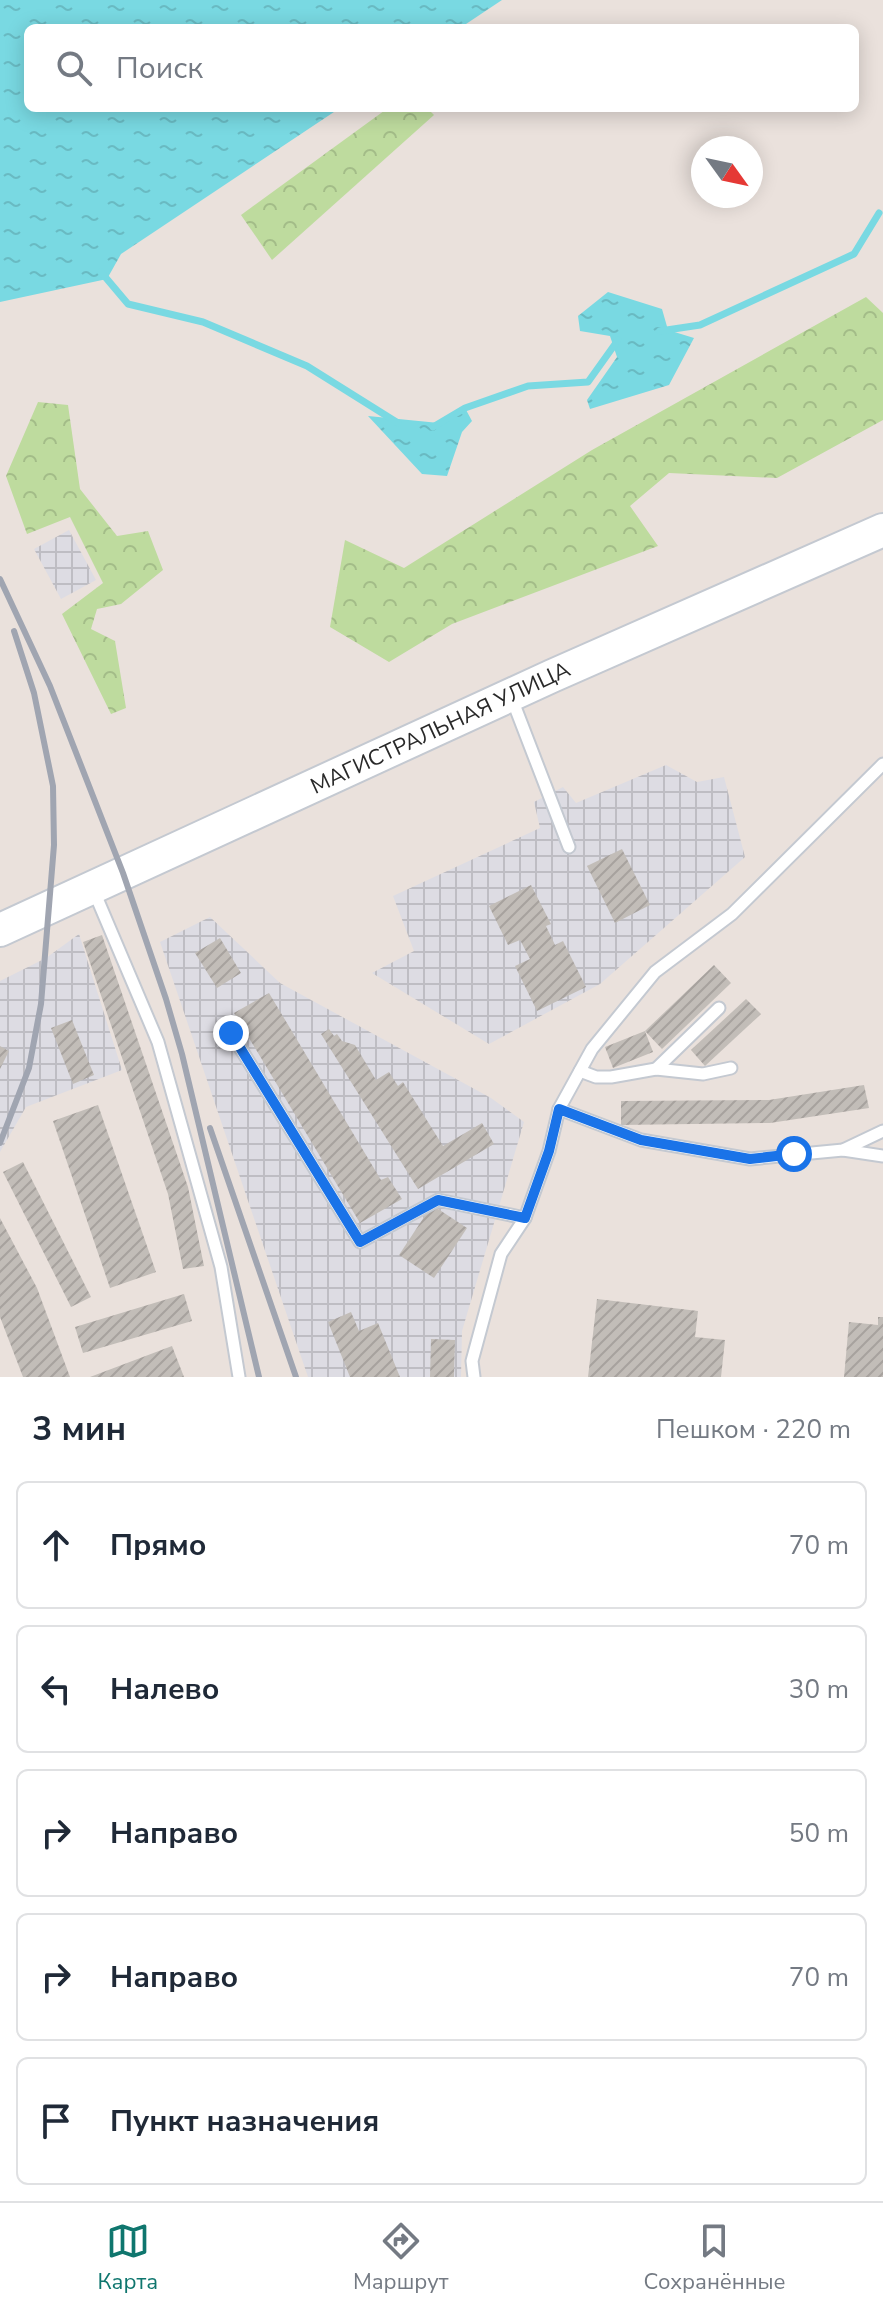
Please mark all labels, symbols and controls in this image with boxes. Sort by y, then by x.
search box [24,24,859,112]
icon: search [52,46,96,90]
text: Поиск [116,48,203,89]
north arrow [691,136,763,208]
street label: МАГИСТРАЛЬНАЯ УЛИЦА [306,654,575,801]
route end [213,1015,249,1051]
route start [776,1136,812,1172]
text: 3 мин [32,1406,126,1452]
text: Пешком · 220 m [656,1412,851,1447]
icon: ahead [34,1523,78,1567]
text: Прямо [110,1525,207,1566]
text: 70 m [789,1528,849,1563]
icon: left [34,1667,78,1711]
text: Налево [110,1669,219,1710]
text: 30 m [789,1672,849,1707]
icon: right [34,1811,78,1855]
text: Направо [110,1813,238,1854]
text: 50 m [789,1816,849,1851]
icon: right [34,1955,78,1999]
text: Направо [110,1957,238,1998]
text: 70 m [789,1960,849,1995]
icon: arrive [34,2099,78,2143]
text: Пункт назначения [110,2101,379,2142]
tab: Карта [97,2219,158,2297]
tab: Маршрут [353,2219,449,2297]
tab: Сохранённые [643,2219,786,2297]

